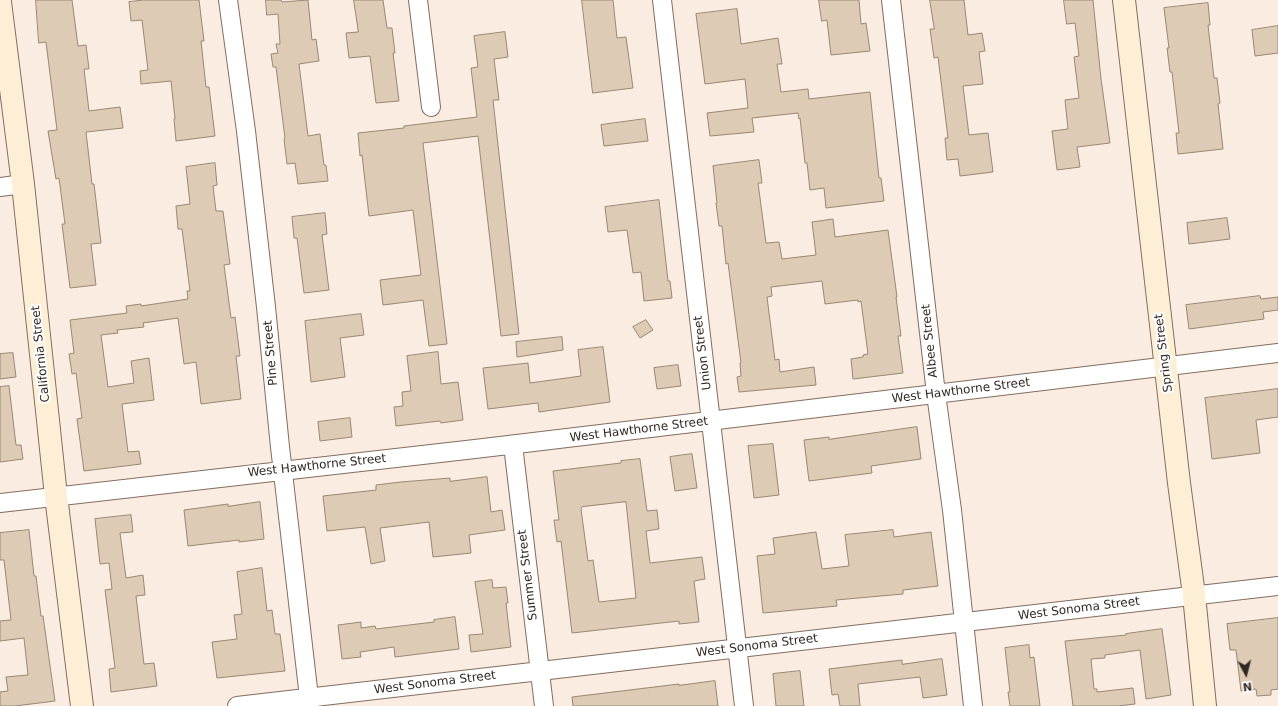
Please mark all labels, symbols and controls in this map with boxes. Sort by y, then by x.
street label: Albee Street [919,303,941,379]
street label: California Street [29,305,53,403]
street label: Spring Street [1152,313,1176,393]
street label: Union Street [691,315,715,391]
street label: Pine Street [261,320,281,386]
street label: West Hawthorne Street [891,375,1031,407]
street label: West Hawthorne Street [569,414,709,446]
street label: West Hawthorne Street [247,452,387,480]
street label: Summer Street [515,529,541,621]
street label: West Sonoma Street [1017,594,1141,624]
street label: West Sonoma Street [695,631,819,661]
north arrow [1226,654,1266,694]
street label: West Sonoma Street [373,668,497,698]
text: N [1242,679,1253,693]

